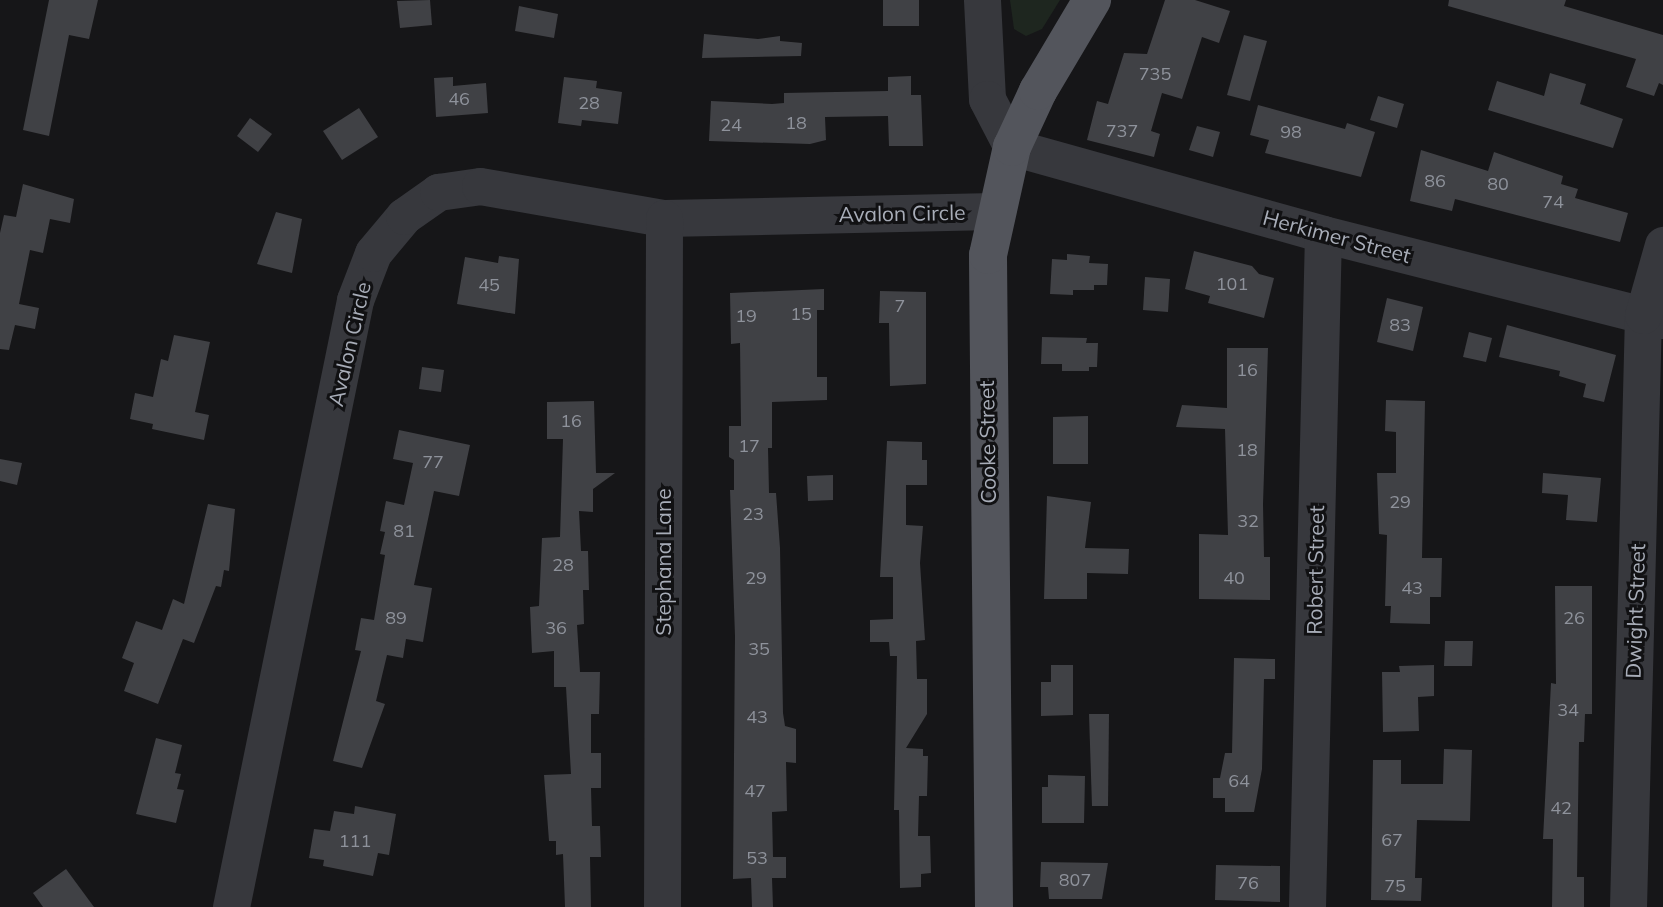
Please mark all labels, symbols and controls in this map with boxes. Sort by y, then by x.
house number: 735 [1139,63,1171,85]
house number: 46 [448,88,470,110]
house number: 28 [578,92,600,114]
house number: 18 [785,112,807,134]
house number: 24 [720,114,742,136]
house number: 737 [1106,120,1138,142]
house number: 98 [1280,121,1302,143]
house number: 86 [1424,170,1446,192]
house number: 80 [1487,173,1509,195]
house number: 74 [1542,191,1564,213]
street label: Avalon Circle [838,199,966,227]
street label: Herkimer Street [1260,204,1414,268]
house number: 101 [1216,273,1248,295]
house number: 45 [478,274,500,296]
street label: Avalon Circle [322,279,376,409]
house number: 7 [895,295,905,317]
house number: 15 [790,303,812,325]
house number: 19 [735,305,757,327]
house number: 83 [1389,314,1411,336]
house number: 16 [1236,359,1258,381]
street label: Cooke Street [973,380,1001,504]
house number: 16 [560,410,582,432]
house number: 17 [738,435,760,457]
house number: 18 [1236,439,1258,461]
house number: 77 [422,451,444,473]
street label: Stephana Lane [650,488,676,636]
house number: 29 [1389,491,1411,513]
house number: 23 [742,503,764,525]
street label: Robert Street [1301,505,1329,635]
house number: 32 [1237,510,1259,532]
house number: 81 [393,520,415,542]
street label: Dwight Street [1620,543,1650,679]
house number: 28 [552,554,574,576]
house number: 29 [745,567,767,589]
house number: 40 [1223,567,1245,589]
house number: 43 [1401,577,1423,599]
house number: 89 [385,607,407,629]
house number: 26 [1563,607,1585,629]
house number: 36 [545,617,567,639]
house number: 35 [748,638,770,660]
house number: 34 [1557,699,1579,721]
house number: 43 [746,706,768,728]
house number: 64 [1228,770,1250,792]
house number: 47 [744,780,766,802]
house number: 42 [1550,797,1572,819]
house number: 67 [1381,829,1403,851]
house number: 111 [339,830,371,852]
house number: 53 [746,847,768,869]
house number: 807 [1059,869,1091,891]
house number: 76 [1237,872,1259,894]
house number: 75 [1384,875,1406,897]

